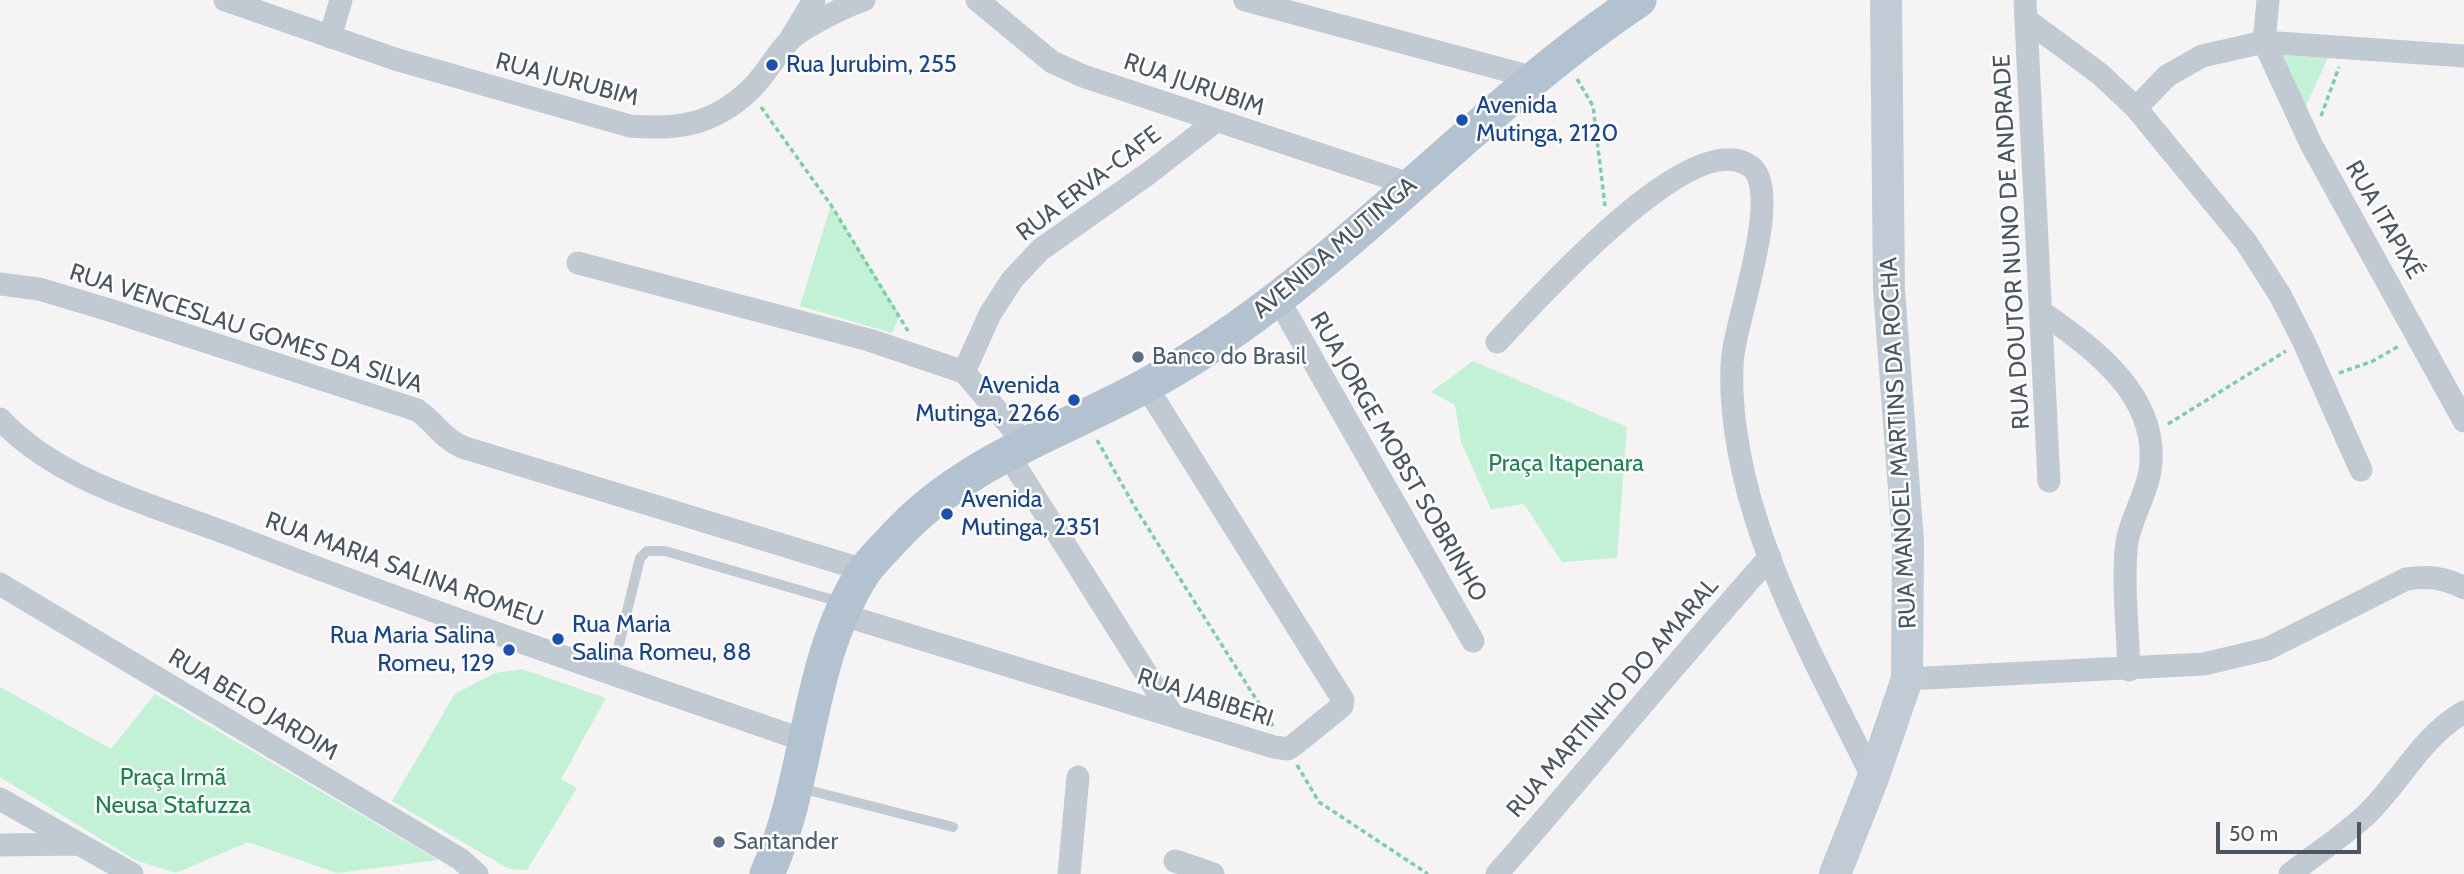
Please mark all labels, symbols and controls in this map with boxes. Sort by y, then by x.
street label: RUA JURUBIM [492,47,642,113]
street label: RUA JURUBIM [1120,47,1268,123]
place label: Rua Jurubim, 255 [786,51,957,79]
street label: RUA DOUTOR NUNO DE ANDRADE [1988,54,2036,430]
marker: Rua Jurubim, 255 [764,57,780,73]
place label: Avenida Mutinga, 2120 [1476,92,1618,148]
marker: Avenida Mutinga, 2120 [1454,112,1470,128]
street label: RUA ERVA-CAFE [1011,120,1167,248]
street label: RUA ITAPIXÉ [2339,156,2429,284]
street label: AVENIDA MUTINGA [1247,171,1423,325]
street label: RUA MANOEL MARTINS DA ROCHA [1875,256,1923,630]
street label: RUA VENCESLAU GOMES DA SILVA [66,258,426,400]
street label: RUA JORGE MOBST SOBRINHO [1303,307,1493,607]
place label: Banco do Brasil [1152,343,1306,371]
marker: Banco do Brasil [1130,349,1146,365]
place label: Avenida Mutinga, 2266 [915,372,1060,428]
marker: Avenida Mutinga, 2266 [1066,392,1082,408]
park label: Praça Itapenara [1488,450,1644,478]
place label: Avenida Mutinga, 2351 [961,486,1100,542]
street label: RUA MARIA SALINA ROMEU [261,506,547,634]
marker: Avenida Mutinga, 2351 [939,506,955,522]
street label: RUA MARTINHO DO AMARAL [1501,572,1725,824]
place label: Rua Maria Salina Romeu, 88 [572,611,751,667]
place label: Rua Maria Salina Romeu, 129 [330,622,495,678]
marker: Rua Maria Salina Romeu, 88 [550,631,566,647]
marker: Rua Maria Salina Romeu, 129 [501,642,517,658]
street label: RUA BELO JARDIM [163,643,343,767]
street label: RUA JABIBERI [1133,662,1277,734]
park label: Praça Irmã Neusa Stafuzza [95,764,251,820]
scale bar [2219,808,2364,852]
text: 50 m [2229,821,2278,846]
place label: Santander [733,828,838,856]
marker: Santander [711,834,727,850]

